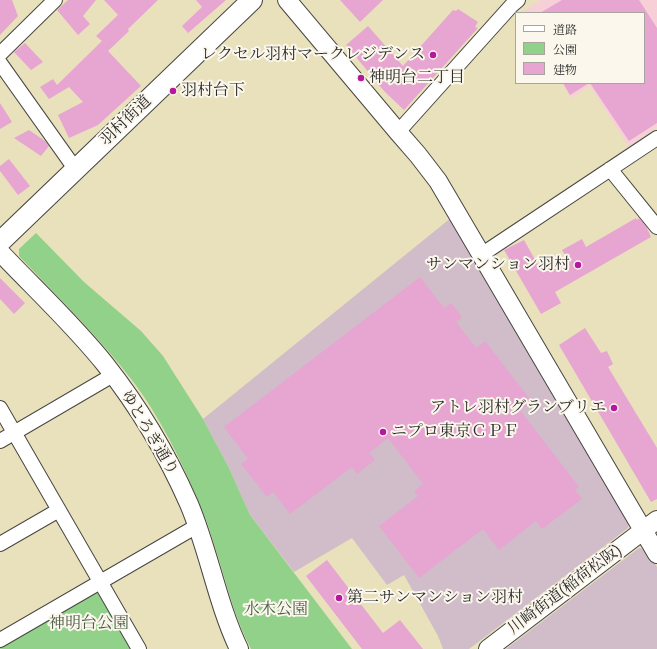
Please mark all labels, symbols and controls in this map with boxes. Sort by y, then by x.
legend [515,12,645,84]
text: 道路 [553,23,577,37]
text: 公園 [553,43,577,57]
place label: レクセル羽村マークレジデンス [201,45,425,65]
marker: レクセル羽村マークレジデンス [428,50,438,60]
text: 建物 [553,63,577,77]
place label: 神明台二丁目 [369,68,465,88]
marker: 神明台二丁目 [356,73,366,83]
place label: 羽村台下 [181,81,245,101]
marker: 羽村台下 [168,86,178,96]
street label: 羽村街道 [96,92,156,150]
place label: サンマンション羽村 [426,255,570,275]
marker: サンマンション羽村 [573,260,583,270]
street label: ゆとろぎ通り [116,387,182,479]
place label: アトレ羽村グランブリエ [430,398,606,418]
marker: アトレ羽村グランブリエ [609,403,619,413]
place label: ニプロ東京ＣＰＦ [391,422,519,442]
marker: ニプロ東京ＣＰＦ [378,427,388,437]
street label: 川崎街道(稲荷松阪) [505,541,625,639]
place label: 第二サンマンション羽村 [347,588,523,608]
marker: 第二サンマンション羽村 [334,593,344,603]
park label: 水木公園 [244,600,308,620]
park label: 神明台公園 [49,614,129,634]

